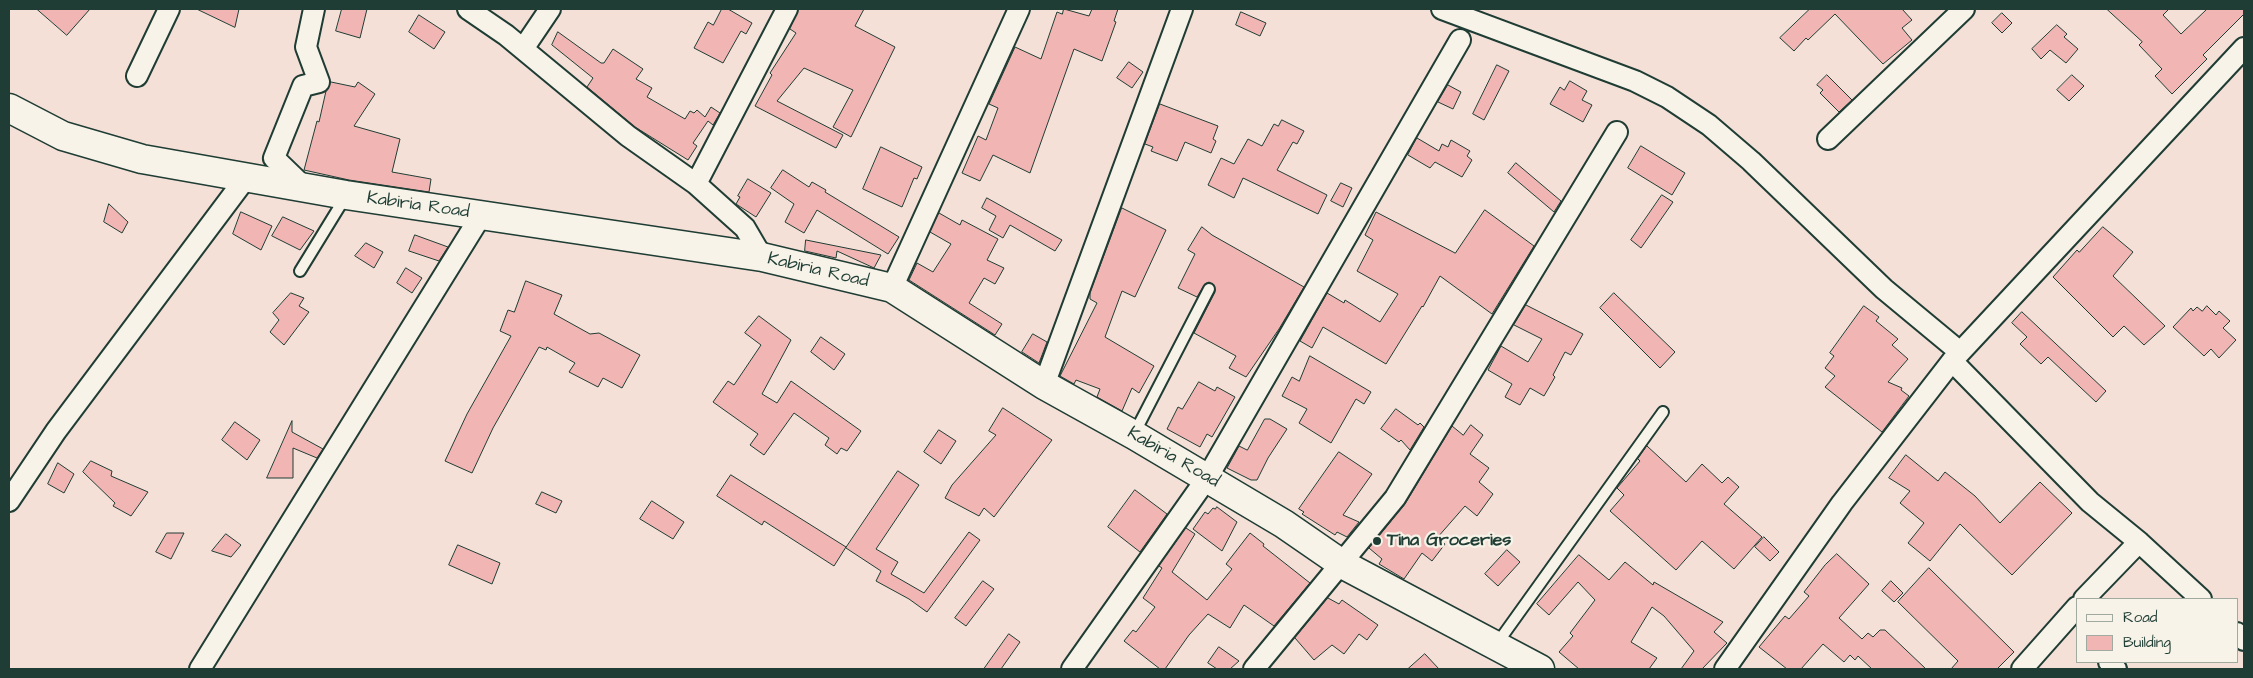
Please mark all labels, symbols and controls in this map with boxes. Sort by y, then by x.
street label: Kabiria Road [365,188,471,224]
street label: Kabiria Road [765,249,871,293]
street label: Kabiria Road [1123,423,1223,493]
place label: Tina Groceries [1387,530,1511,552]
marker: Tina Groceries [1371,535,1383,547]
legend [2076,598,2238,663]
text: Road [2123,607,2157,628]
text: Building [2123,632,2171,653]

